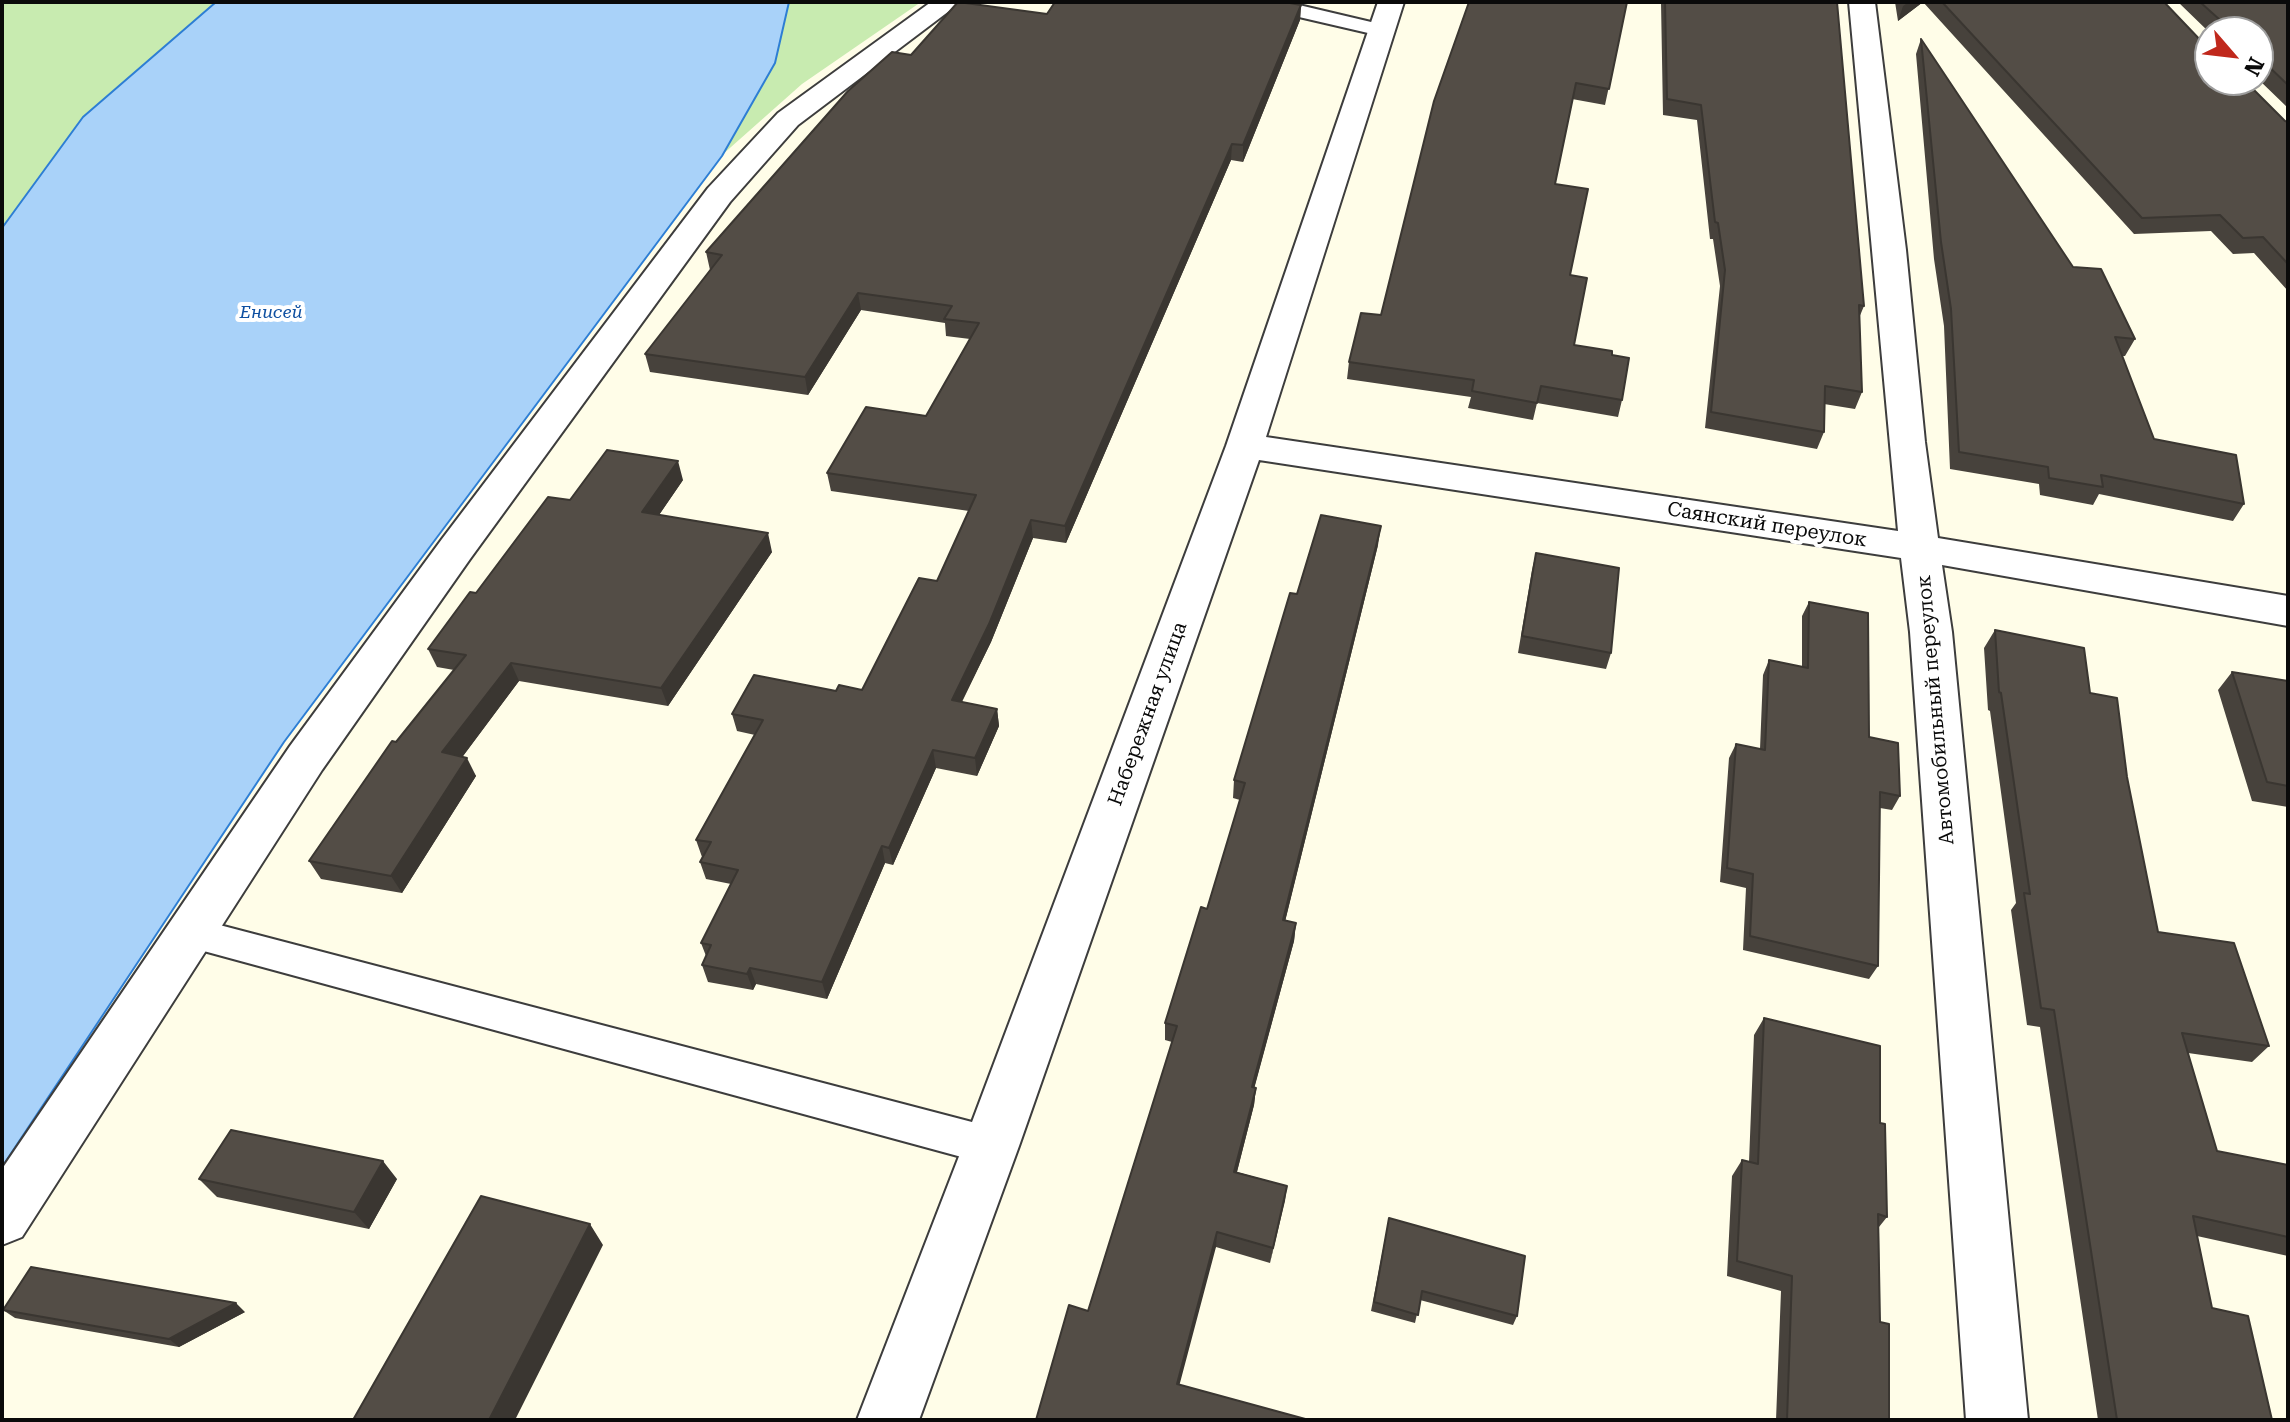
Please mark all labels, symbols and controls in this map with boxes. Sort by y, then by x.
north arrow [2194,16,2274,96]
text: N [2239,53,2269,80]
water label: Енисей [239,302,303,324]
street label: Саянский переулок [1665,497,1869,553]
street label: Автомобильный переулок [1912,574,1960,846]
street label: Набережная улица [1104,619,1192,809]

